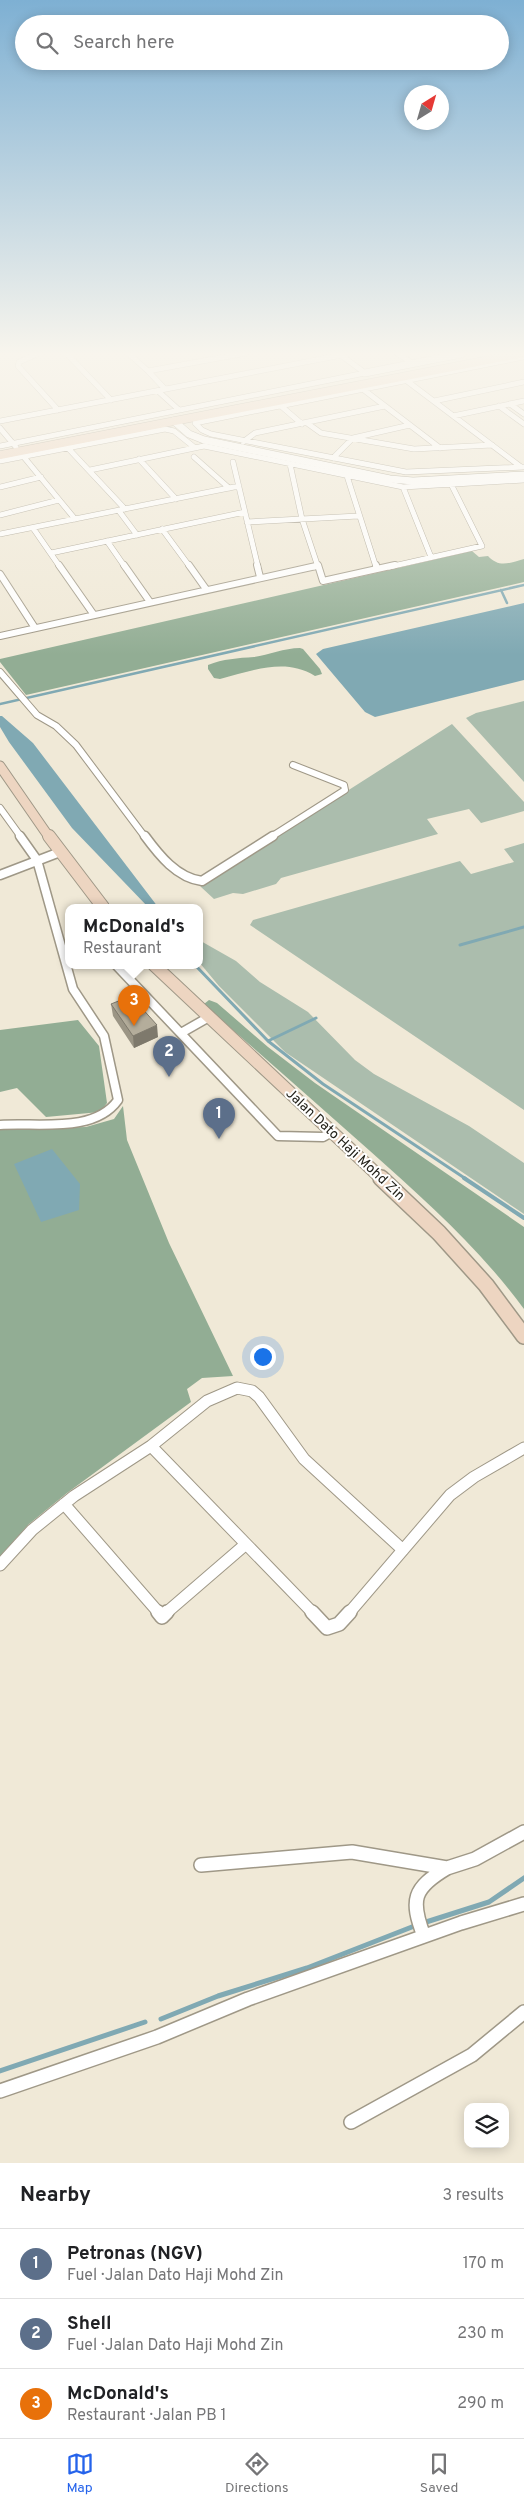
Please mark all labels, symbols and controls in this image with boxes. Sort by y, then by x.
search box [15,15,509,70]
icon: search [33,29,61,57]
text: Search here [73,31,175,55]
north arrow [404,85,449,130]
popup [65,904,203,969]
text: McDonald's [83,915,185,939]
text: Restaurant [83,939,162,959]
pin: 3 [118,985,150,1026]
pin: 2 [153,1036,185,1077]
street label: Jalan Dato Haji Mohd Zin [282,1085,408,1205]
pin: 1 [203,1098,235,1139]
your location [250,1344,276,1370]
map controls [464,2103,509,2148]
button: layers [464,2103,509,2148]
text: Nearby [20,2182,91,2209]
text: 3 results [442,2186,504,2206]
text: Petronas (NGV) [67,2242,203,2266]
text: 1 [33,2254,39,2274]
text: 170 m [463,2254,504,2274]
text: Fuel · Jalan Dato Haji Mohd Zin [67,2266,284,2286]
text: Shell [67,2312,112,2336]
text: 2 [31,2324,41,2344]
text: 230 m [457,2324,504,2344]
text: Fuel · Jalan Dato Haji Mohd Zin [67,2336,284,2356]
text: McDonald's [67,2382,169,2406]
text: 3 [31,2394,41,2414]
text: 290 m [457,2394,504,2414]
text: Restaurant · Jalan PB 1 [67,2406,226,2426]
tab: Map [66,2450,94,2497]
tab: Directions [225,2450,289,2497]
tab: Saved [420,2450,458,2497]

